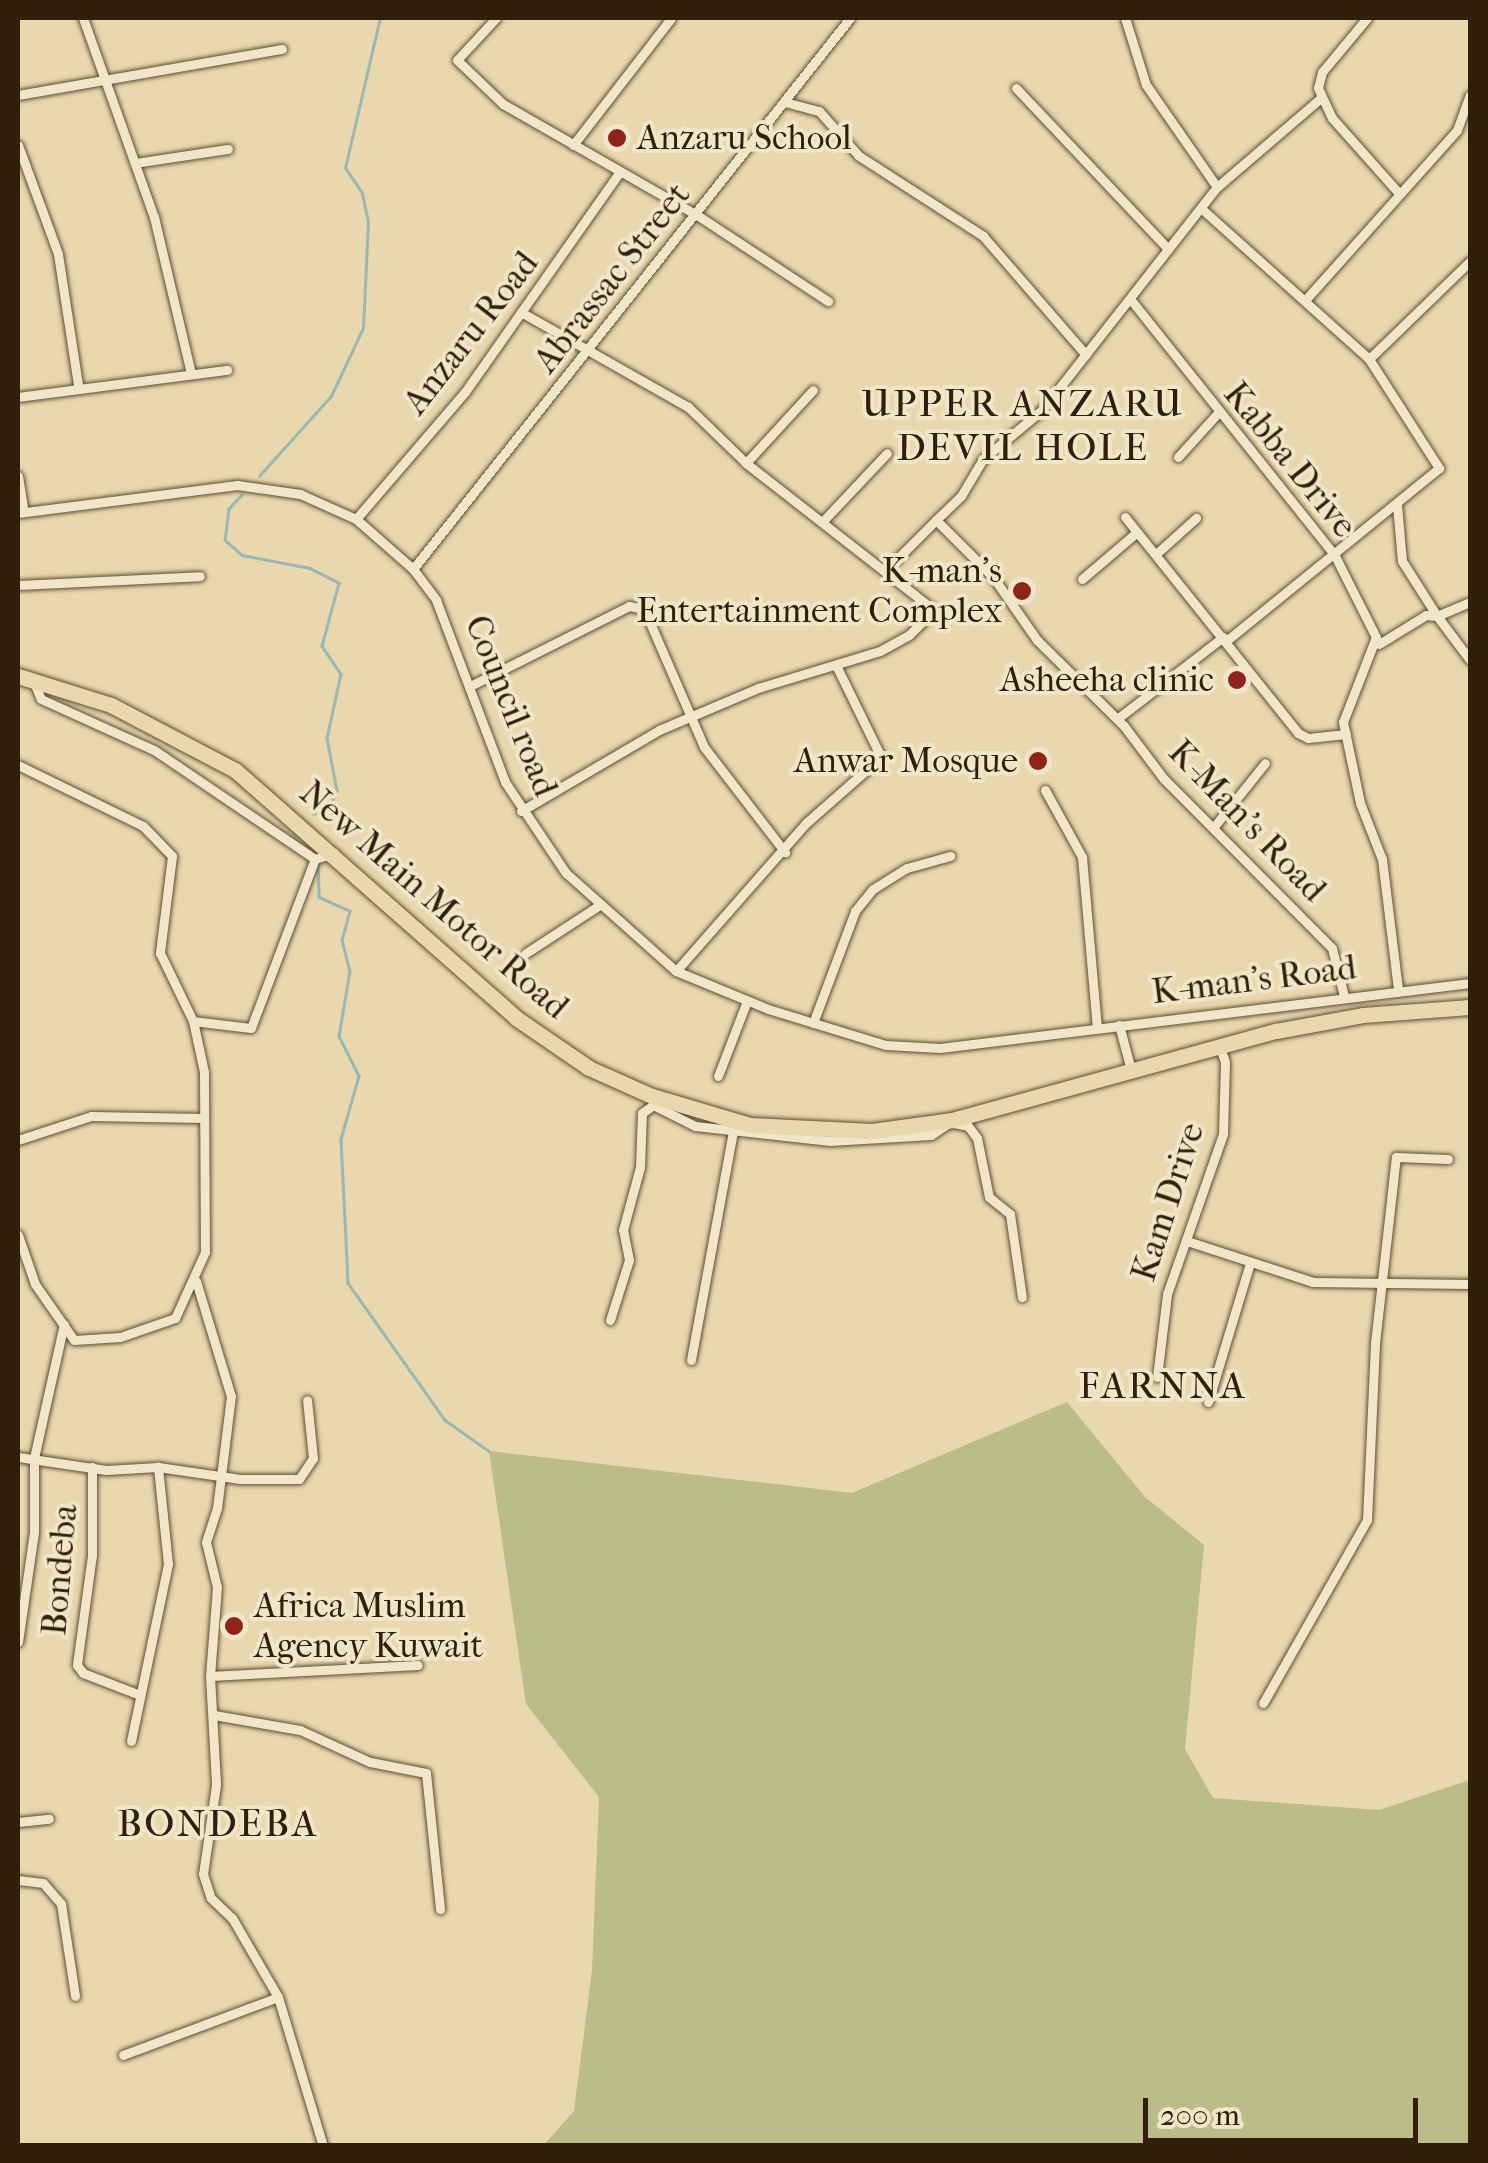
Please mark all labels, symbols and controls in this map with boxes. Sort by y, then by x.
place label: Anzaru School [637,117,852,159]
marker: Anzaru School [606,127,628,149]
street label: Abrassac Street [525,175,699,381]
street label: Anzaru Road [394,243,548,423]
street label: Kabba Drive [1215,374,1365,546]
district label: UPPER ANZARU DEVIL HOLE [861,381,1185,470]
place label: K-man's Entertainment Complex [636,550,1002,632]
marker: K-man's Entertainment Complex [1011,580,1033,602]
street label: Council road [456,609,566,803]
place label: Asheeha clinic [1000,659,1214,701]
marker: Asheeha clinic [1224,667,1250,693]
street label: K-Man's Road [1159,731,1335,911]
place label: Anwar Mosque [794,740,1018,782]
marker: Anwar Mosque [1027,750,1049,772]
street label: New Main Motor Road [291,772,577,1028]
street label: K-man's Road [1149,947,1359,1013]
street label: Kam Drive [1123,1117,1213,1287]
district label: FARNNA [1079,1363,1247,1409]
street label: Bondeba [33,1503,87,1637]
place label: Africa Muslim Agency Kuwait [254,1585,483,1667]
marker: Africa Muslim Agency Kuwait [223,1615,245,1637]
district label: BONDEBA [117,1801,319,1847]
scale bar [1148,2078,1423,2140]
text: 200 m [1160,2098,1240,2133]

